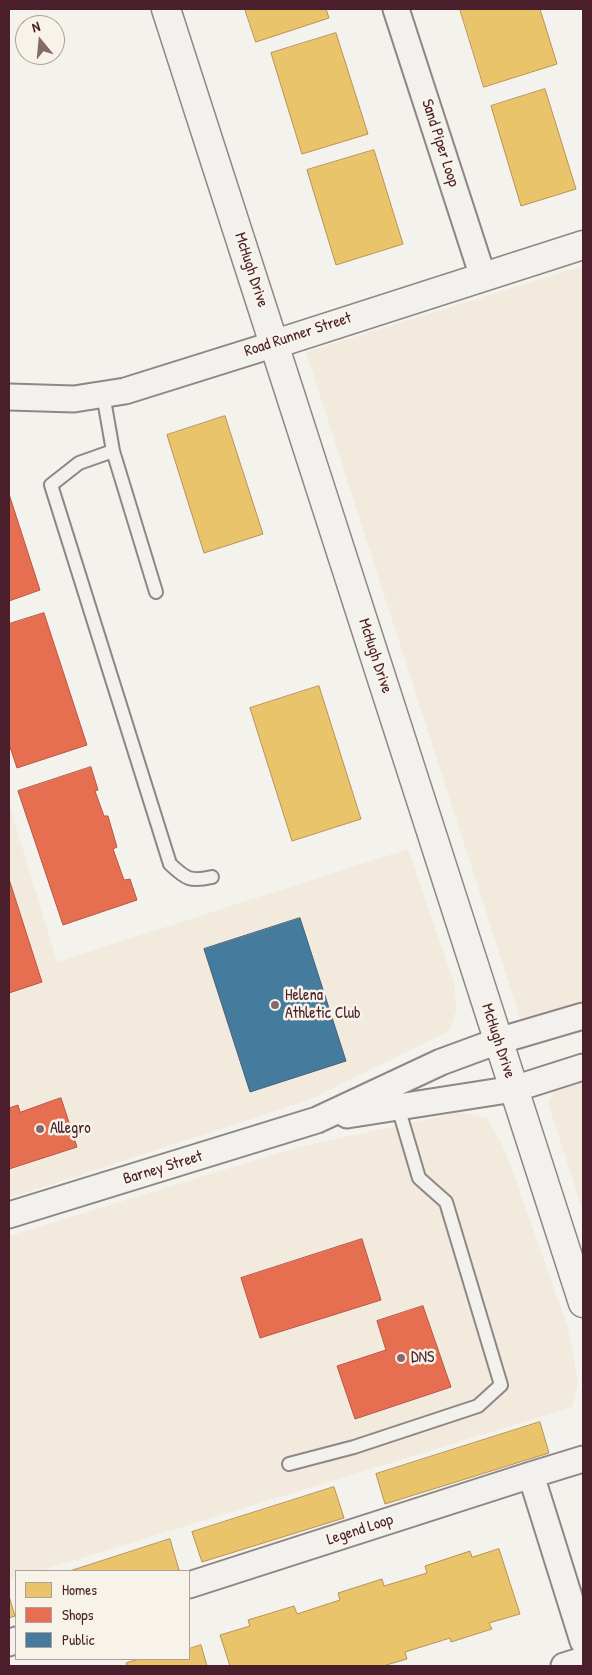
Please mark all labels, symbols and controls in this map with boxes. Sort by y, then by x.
north arrow [15,15,65,65]
text: N [29,16,42,36]
street label: Sand Piper Loop [417,97,463,189]
street label: McHugh Drive [230,230,272,310]
street label: Road Runner Street [242,309,354,361]
street label: McHugh Drive [354,616,396,696]
place label: Helena Athletic Club [285,986,361,1024]
marker: Helena Athletic Club [269,999,281,1011]
street label: McHugh Drive [477,1001,519,1081]
place label: Allegro [50,1119,91,1139]
marker: Allegro [34,1123,46,1135]
street label: Barney Street [121,1147,205,1189]
place label: DNS [411,1348,434,1368]
marker: DNS [395,1352,407,1364]
street label: Legend Loop [324,1510,396,1550]
legend [15,1570,190,1660]
text: Homes [62,1579,97,1600]
text: Shops [62,1604,93,1625]
text: Public [62,1629,95,1650]

